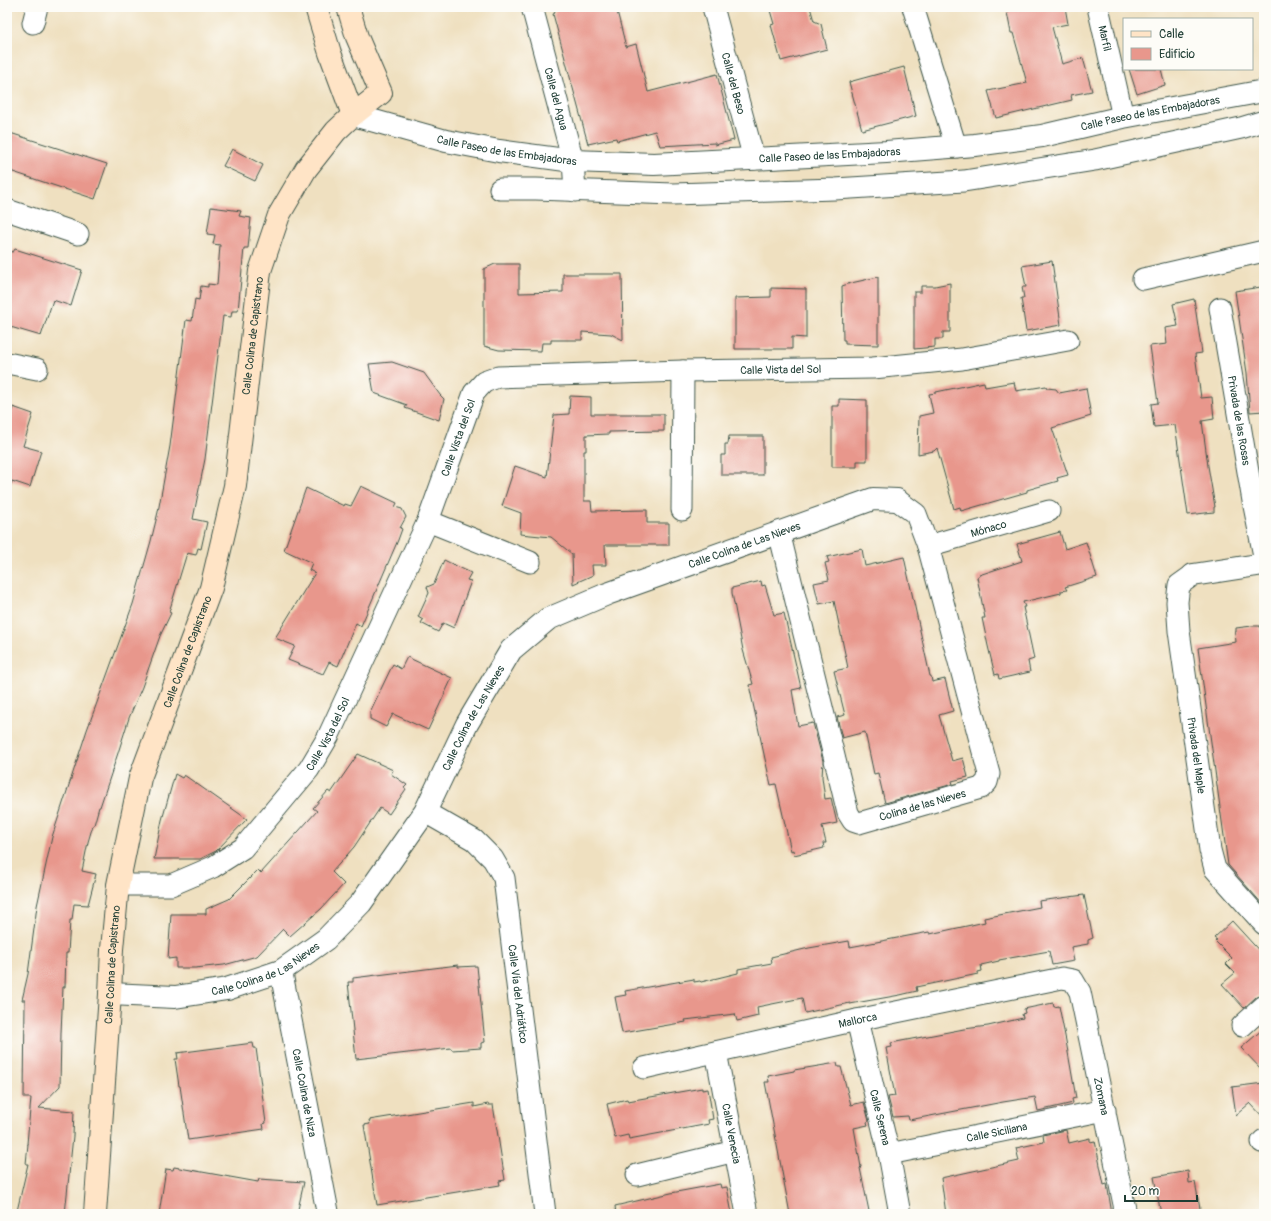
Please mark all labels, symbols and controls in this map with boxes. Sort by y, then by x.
legend [1123,18,1253,70]
street label: Marfil [1095,24,1114,52]
text: Calle [1159,27,1184,42]
text: Edificio [1159,47,1195,62]
street label: Calle del Beso [719,51,748,116]
street label: Calle del Agua [541,66,571,132]
street label: Calle Paseo de las Embajadoras [1079,93,1221,134]
street label: Calle Paseo de las Embajadoras [435,133,577,168]
street label: Calle Paseo de las Embajadoras [759,145,901,166]
street label: Calle Colina de Capistrano [240,276,266,396]
street label: Calle Vista del Sol [740,363,822,377]
street label: Privada de las Rosas [1225,375,1253,466]
street label: Calle Vista del Sol [439,397,478,478]
street label: Mónaco [969,518,1008,540]
street label: Calle Colina de Las Nieves [687,519,802,571]
street label: Calle Colina de Capistrano [161,594,215,710]
street label: Calle Colina de Las Nieves [440,663,507,773]
street label: Calle Vista del Sol [303,695,353,773]
street label: Privada del Maple [1184,716,1208,795]
street label: Colina de las Nieves [878,787,967,824]
street label: Calle Colina de Capistrano [102,905,123,1024]
street label: Calle Colina de Las Nieves [211,940,322,998]
street label: Calle Vía del Adriático [505,944,530,1044]
street label: Mallorca [837,1010,878,1031]
street label: Calle Colina de Niza [289,1048,319,1138]
street label: Zomana [1091,1076,1111,1116]
street label: Calle Serena [867,1088,893,1147]
street label: Calle Venecia [719,1102,743,1165]
street label: Calle Siciliana [965,1120,1028,1145]
scale bar [1125,1177,1197,1203]
text: 20 m [1131,1184,1160,1199]

